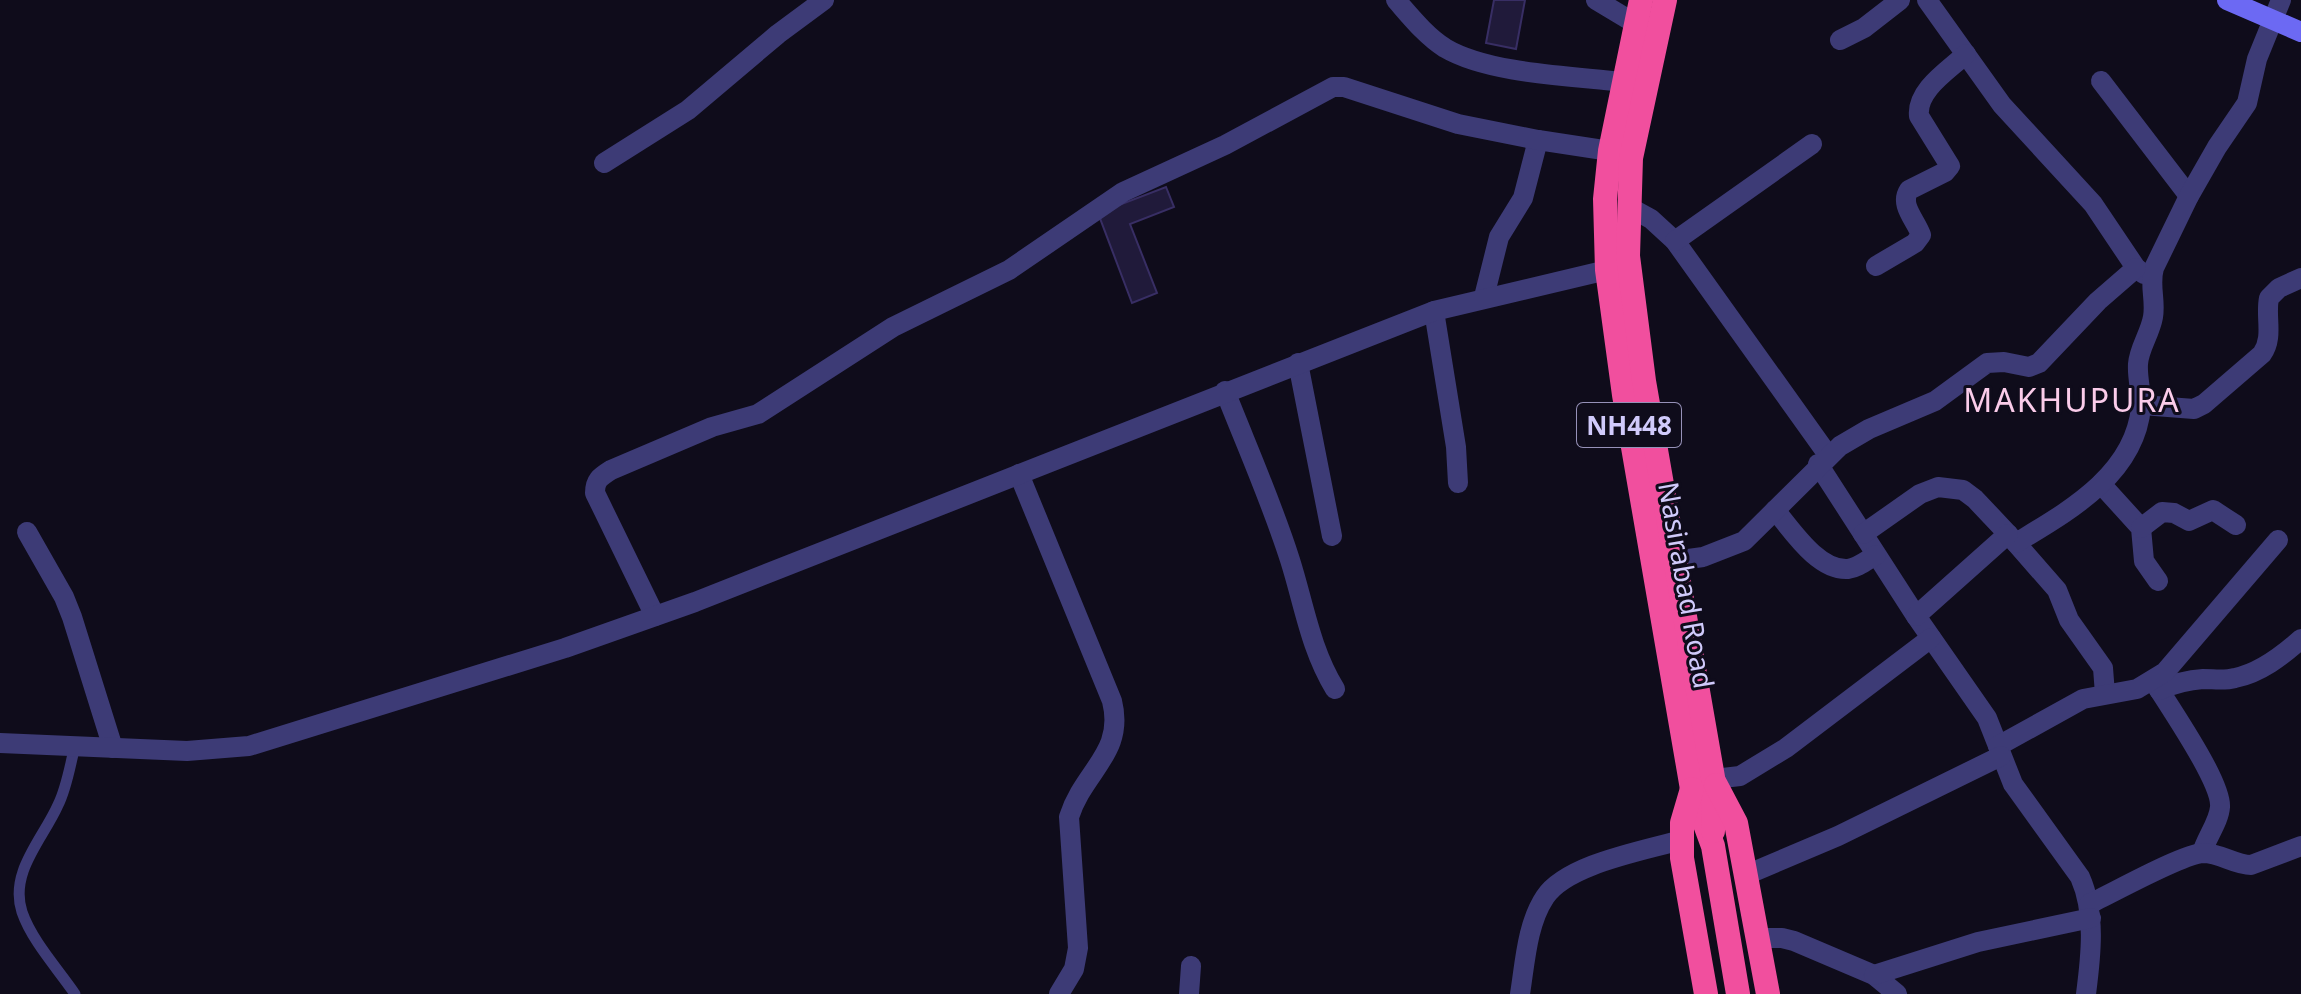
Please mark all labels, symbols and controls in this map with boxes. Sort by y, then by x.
district label: MAKHUPURA [1963,378,2181,421]
road number: NH448 [1577,403,1681,447]
street label: Nasirabad Road [1650,479,1724,691]

